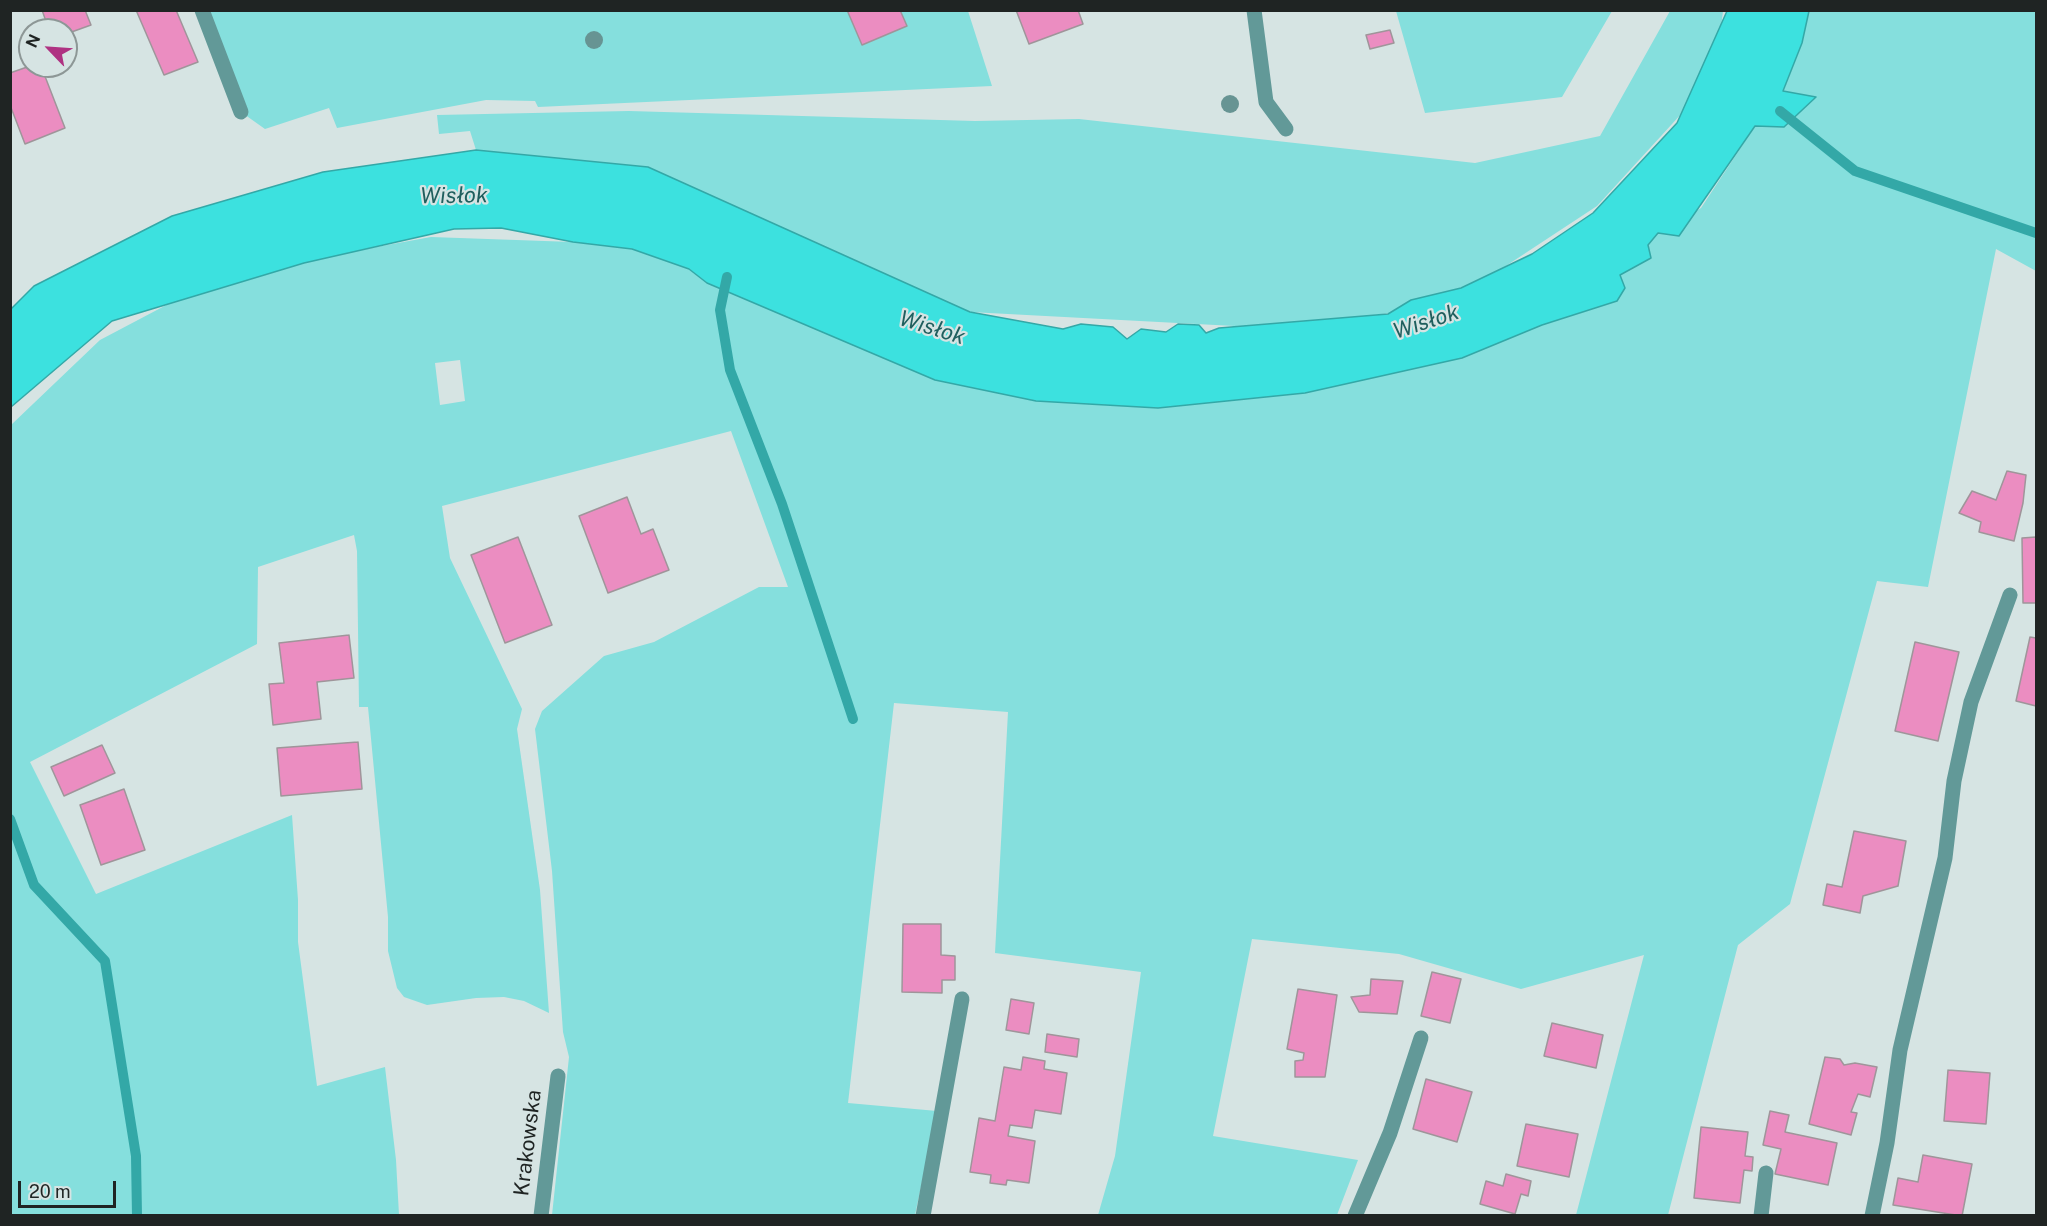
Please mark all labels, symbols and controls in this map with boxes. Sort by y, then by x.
north arrow [18,18,78,78]
text: N [22,31,44,51]
water label: Wisłok [420,182,488,210]
water label: Wisłok [1390,299,1462,345]
water label: Wisłok [896,306,968,350]
street label: Krakowska [509,1089,547,1197]
scale bar [21,1169,118,1207]
text: 20 m [29,1181,71,1202]

